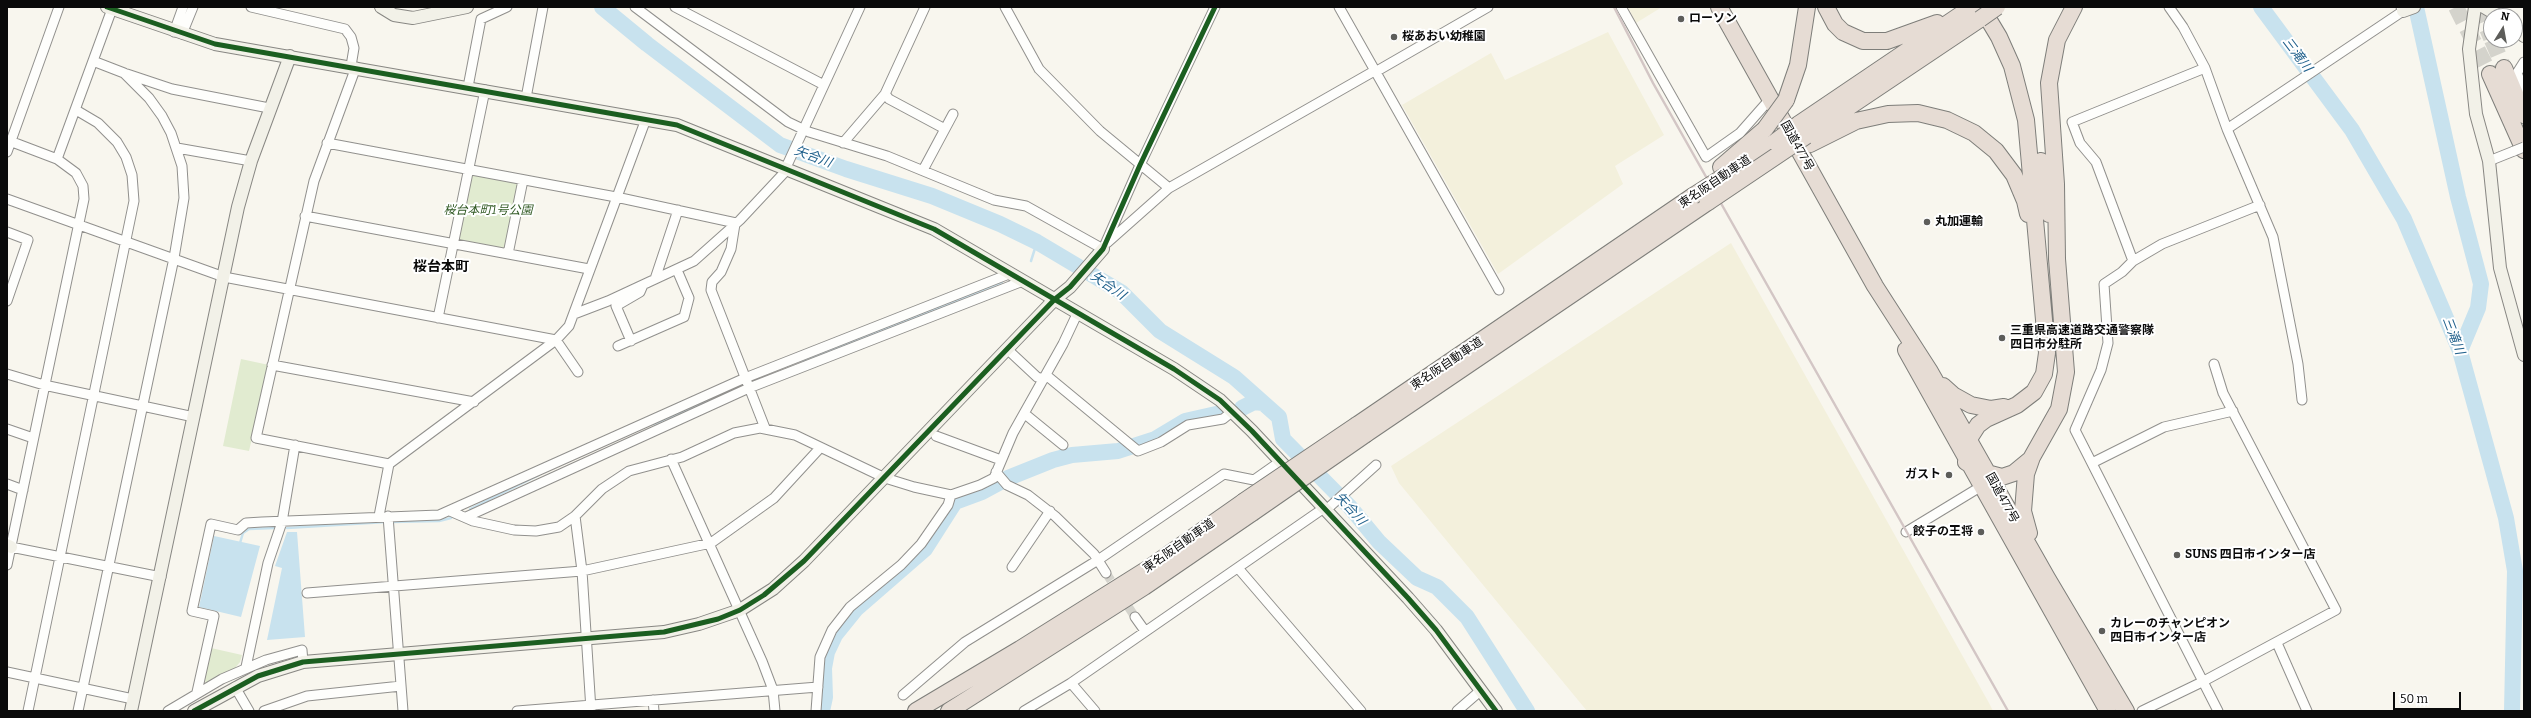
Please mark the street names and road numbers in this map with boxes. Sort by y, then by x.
street label: 国道477号 [1777,118,1817,174]
street label: 東名阪自動車道 [1676,153,1754,211]
street label: 東名阪自動車道 [1408,335,1486,393]
street label: 国道477号 [1982,470,2022,526]
street label: 東名阪自動車道 [1140,516,1218,576]

